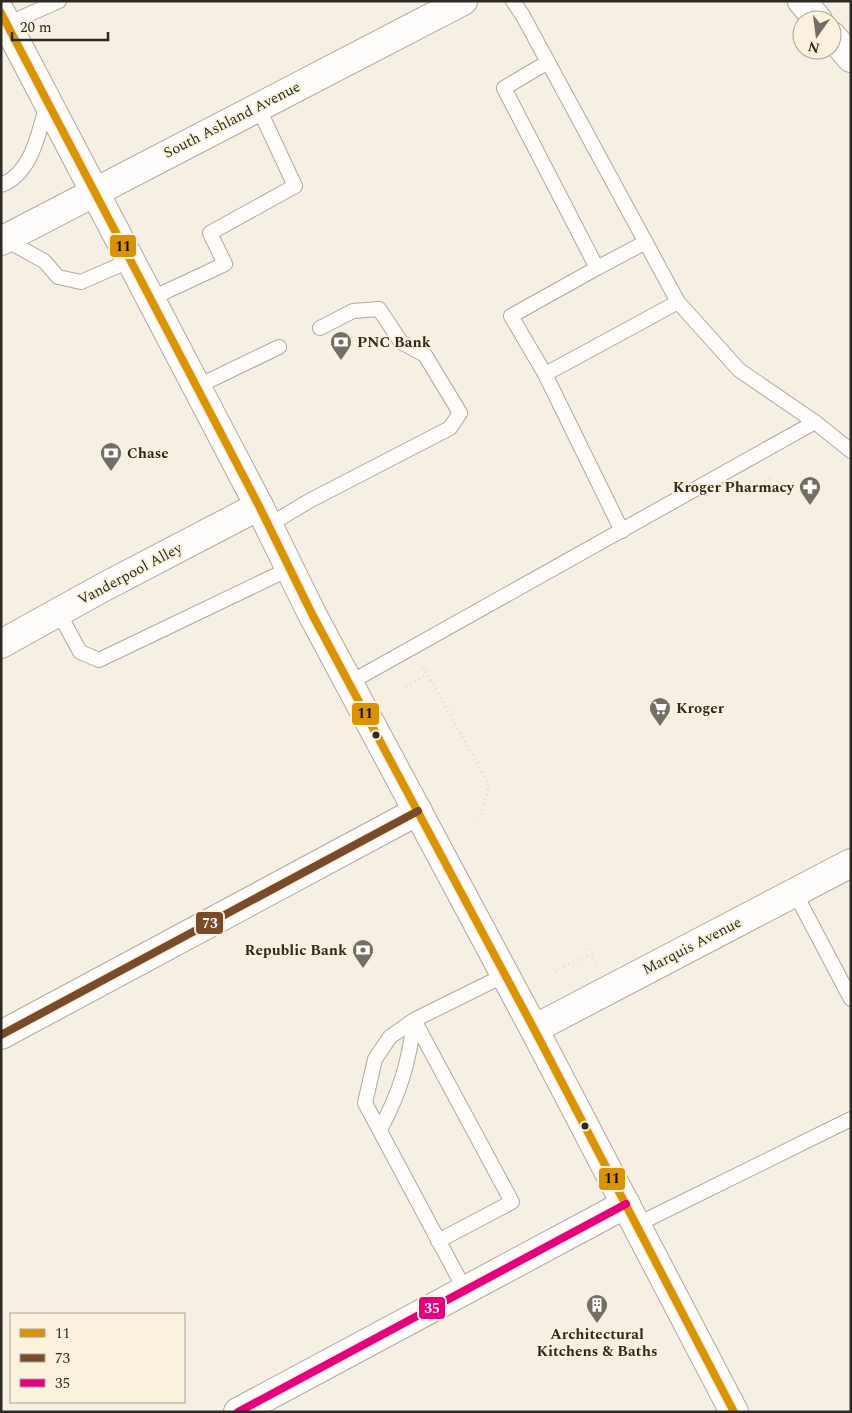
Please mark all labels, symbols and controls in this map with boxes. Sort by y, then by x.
scale bar [12,10,109,42]
north arrow [792,10,842,60]
text: 20 m [20,16,52,39]
text: N [806,36,822,59]
street label: South Ashland Avenue [160,75,304,165]
line badge: 11 [109,234,137,258]
text: 11 [115,236,131,257]
bank icon: PNC Bank [329,330,353,361]
place label: PNC Bank [357,331,431,354]
bank icon: Chase [99,441,123,472]
place label: Chase [127,442,169,465]
pharmacy icon: Kroger Pharmacy [798,475,822,506]
place label: Kroger Pharmacy [673,476,795,499]
street label: Vanderpool Alley [74,536,187,611]
supermarket icon: Kroger [648,696,672,727]
place label: Kroger [676,697,725,720]
line badge: 11 [351,702,380,726]
text: 11 [357,703,373,724]
unlabelled marker [371,730,381,740]
line badge: 73 [195,911,224,935]
street label: Marquis Avenue [638,911,746,981]
text: 73 [202,913,218,934]
bank icon: Republic Bank [351,938,375,969]
place label: Republic Bank [245,939,347,962]
unlabelled marker [580,1121,590,1131]
line badge: 11 [598,1167,626,1191]
text: 11 [604,1168,620,1189]
building icon: Architectural Kitchens & Baths [585,1293,609,1324]
line badge: 35 [418,1296,446,1320]
text: 35 [424,1298,440,1319]
legend [10,1313,185,1403]
text: 11 [55,1322,70,1345]
place label: Architectural Kitchens & Baths [537,1323,657,1363]
text: 73 [55,1347,71,1370]
text: 35 [55,1372,70,1395]

